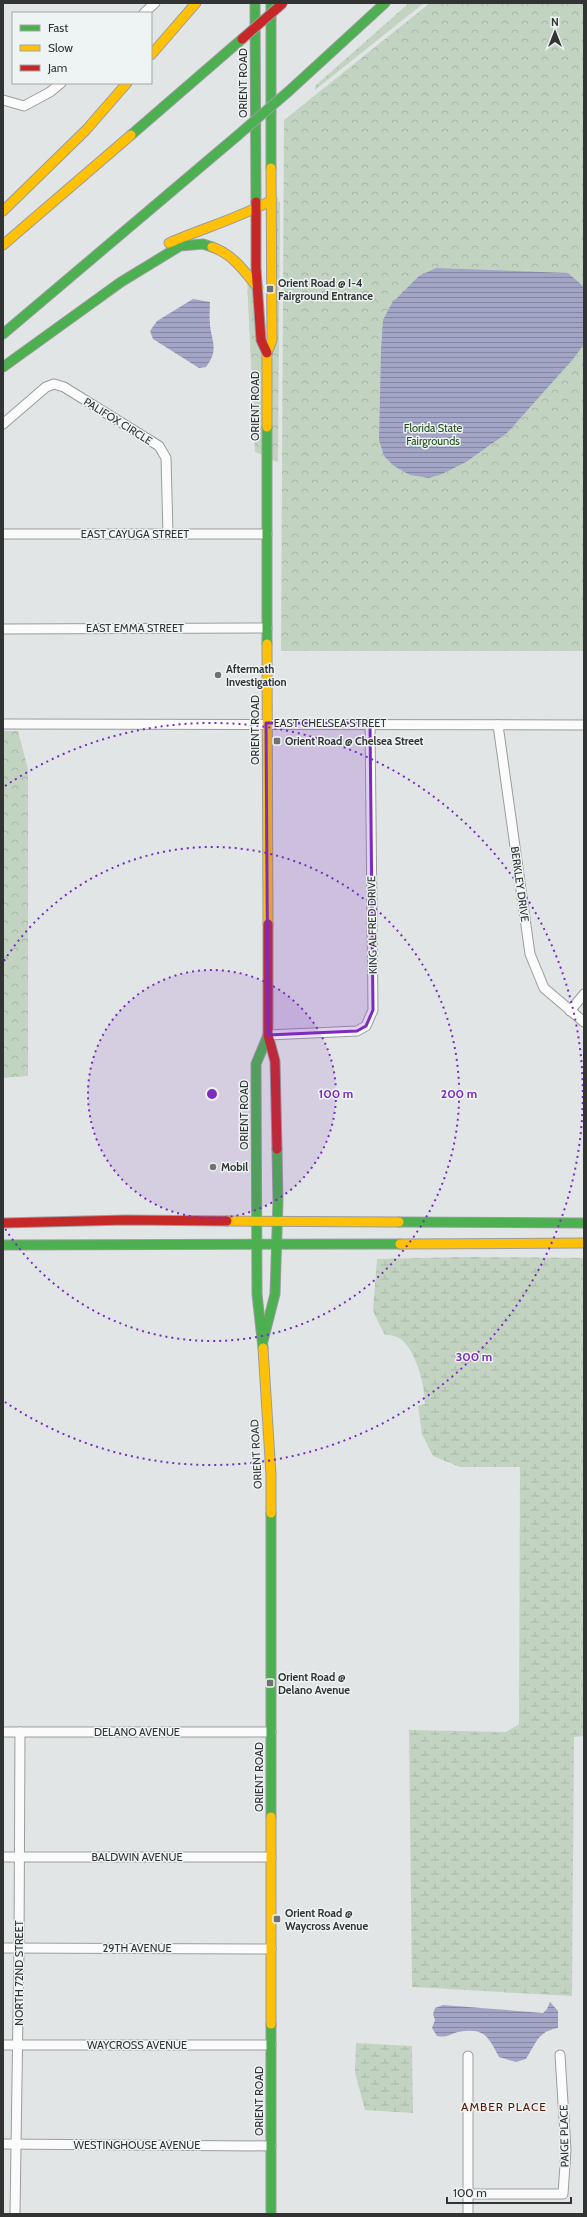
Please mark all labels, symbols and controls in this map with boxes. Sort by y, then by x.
legend [12,12,152,84]
north arrow [535,12,575,52]
text: N [551,15,559,29]
text: Fast [48,20,68,35]
text: Slow [48,40,73,55]
street label: ORIENT ROAD [236,48,250,118]
text: Jam [47,60,67,75]
place label: Orient Road @ I-4 Fairground Entrance [278,276,373,303]
marker: Orient Road @ I-4 Fairground Entrance [265,284,275,294]
street label: ORIENT ROAD [248,371,262,441]
street label: PALIFOX CIRCLE [81,394,155,448]
park label: Florida State Fairgrounds [404,421,463,448]
street label: EAST CAYUGA STREET [81,527,189,541]
street label: EAST EMMA STREET [86,621,184,635]
place label: Aftermath Investigation [226,662,287,689]
marker: Aftermath Investigation [213,670,223,680]
street label: ORIENT ROAD [248,695,262,765]
street label: EAST CHELSEA STREET [274,716,386,730]
place label: Orient Road @ Chelsea Street [285,734,424,748]
marker: Orient Road @ Chelsea Street [272,736,282,746]
street label: BERKLEY DRIVE [508,845,532,923]
street label: KING ALFRED DRIVE [364,876,380,974]
street label: ORIENT ROAD [237,1080,251,1150]
text: 100 m [319,1086,353,1101]
text: 200 m [441,1086,477,1101]
centre of rings [205,1087,219,1101]
place label: Mobil [221,1160,248,1174]
marker: Mobil [208,1162,218,1172]
text: 300 m [456,1349,492,1364]
street label: ORIENT ROAD [247,1419,265,1489]
place label: Orient Road @ Delano Avenue [278,1670,350,1697]
marker: Orient Road @ Delano Avenue [265,1678,275,1688]
street label: DELANO AVENUE [94,1725,180,1739]
street label: ORIENT ROAD [252,1742,266,1812]
street label: BALDWIN AVENUE [91,1850,183,1864]
place label: Orient Road @ Waycross Avenue [285,1906,368,1933]
marker: Orient Road @ Waycross Avenue [272,1914,282,1924]
street label: NORTH 72ND STREET [12,1920,26,2026]
street label: 29TH AVENUE [103,1941,171,1955]
street label: WAYCROSS AVENUE [87,2038,187,2052]
street label: ORIENT ROAD [252,2066,266,2136]
district label: AMBER PLACE [461,2099,547,2114]
street label: PAIGE PLACE [556,2105,572,2167]
street label: WESTINGHOUSE AVENUE [74,2138,200,2152]
scale bar [447,2179,571,2205]
text: 100 m [453,2185,487,2200]

